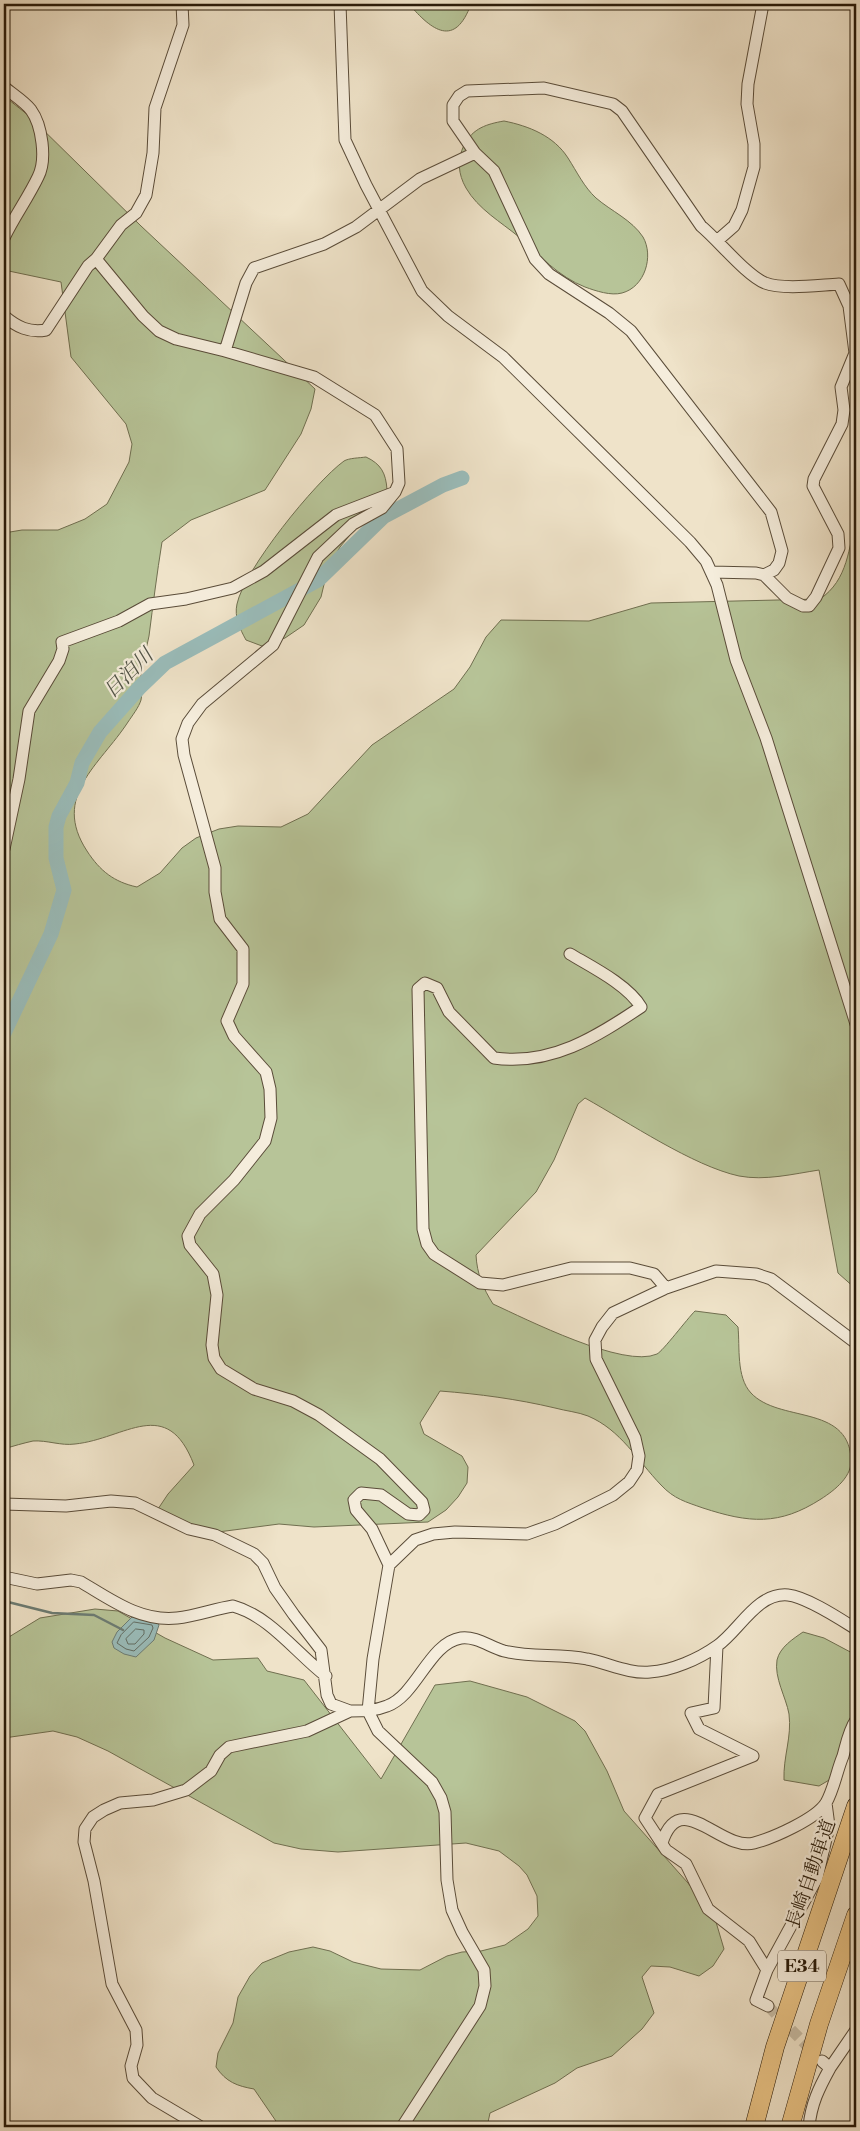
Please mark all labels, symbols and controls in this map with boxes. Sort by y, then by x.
water label: 日泊川 [99,643,160,704]
street label: 長崎自動車道 [781,1816,841,1932]
road number: E34 [778,1950,826,1982]

